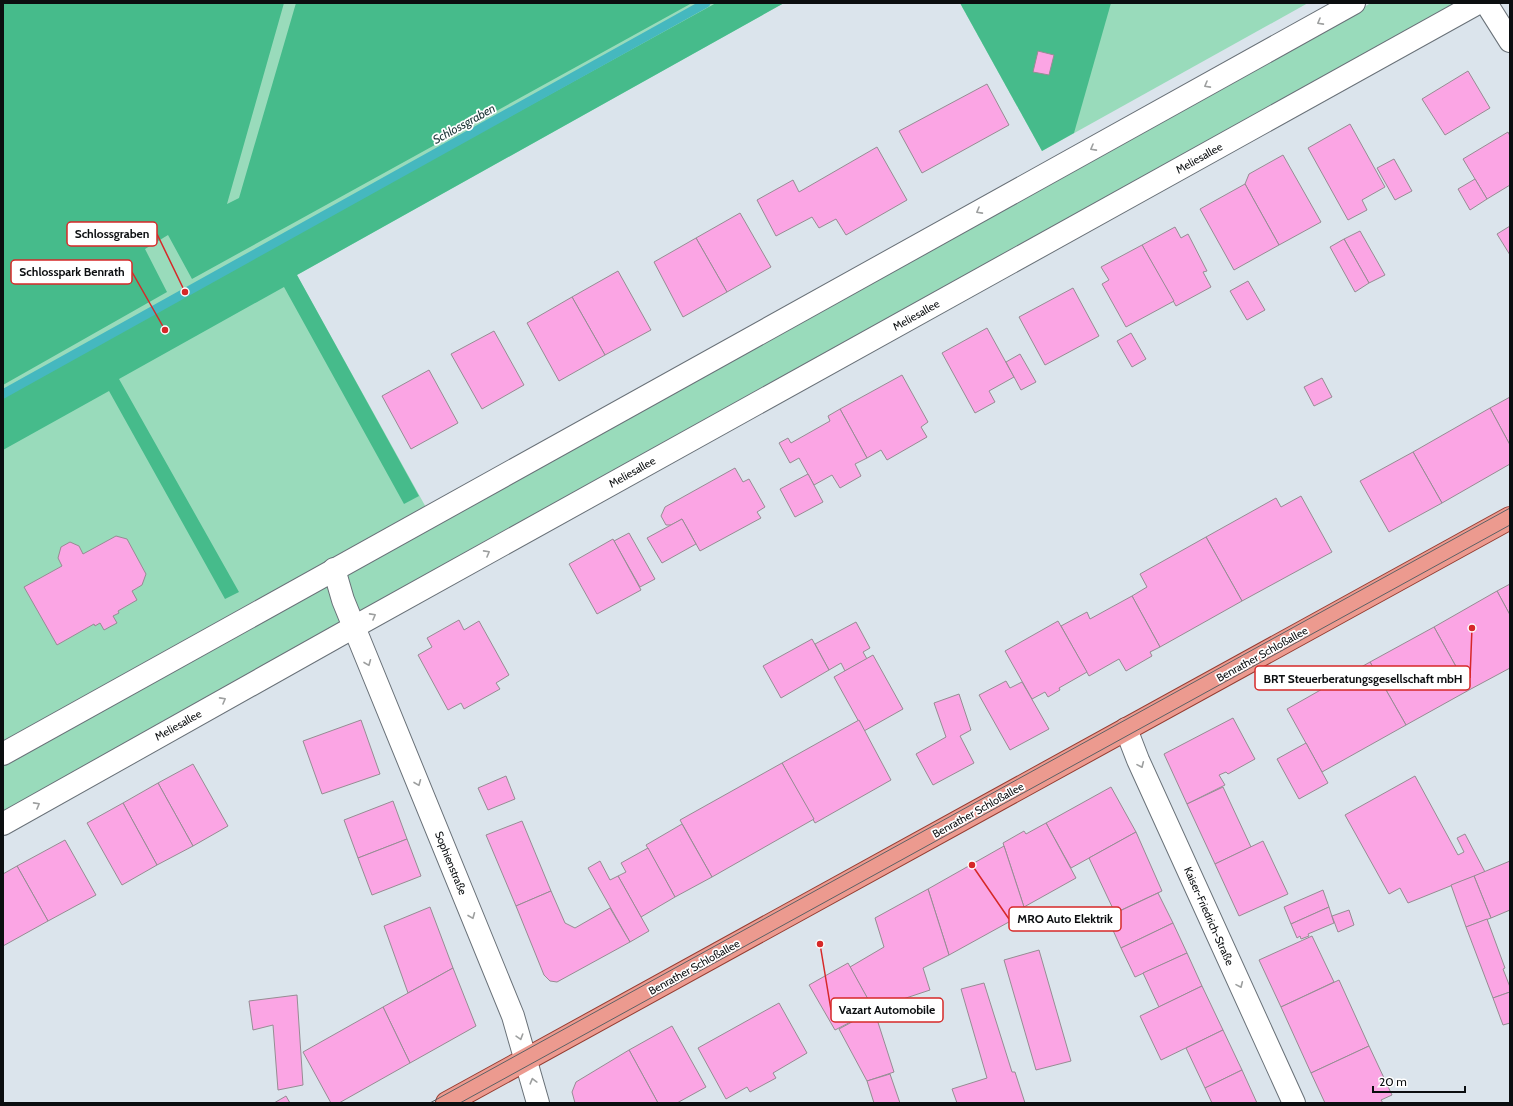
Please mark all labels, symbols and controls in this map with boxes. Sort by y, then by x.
one-way arrow [1317,17,1324,25]
one-way arrow [1203,80,1211,88]
water label: Schlossgraben [430,100,498,147]
street label: Meliesallee [1173,139,1225,177]
one-way arrow [1090,143,1097,151]
one-way arrow [976,207,983,214]
callout: Schlossgraben [67,222,157,246]
text: Schlossgraben [75,226,149,241]
callout: Schlosspark Benrath [11,260,132,284]
text: Schlosspark Benrath [19,264,125,279]
street label: Meliesallee [890,296,942,334]
street label: Meliesallee [606,453,658,491]
one-way arrow [483,550,490,557]
one-way arrow [369,613,376,620]
street label: Benrather Schloßallee [1214,623,1310,685]
one-way arrow [364,659,372,666]
callout: BRT Steuerberatungsgesellschaft mbH [1255,666,1470,690]
text: BRT Steuerberatungsgesellschaft mbH [1264,671,1462,686]
one-way arrow [219,697,226,705]
street label: Meliesallee [152,706,204,744]
one-way arrow [1136,760,1144,768]
one-way arrow [413,779,421,786]
street label: Benrather Schloßallee [930,779,1026,841]
one-way arrow [33,803,40,810]
street label: Sophienstraße [432,829,470,897]
street label: Kaiser-Friedrich-Straße [1181,864,1237,968]
callout: MRO Auto Elektrik [1009,907,1121,931]
text: MRO Auto Elektrik [1017,911,1113,926]
one-way arrow [468,913,476,920]
street label: Benrather Schloßallee [646,936,742,998]
one-way arrow [1235,981,1243,989]
callout: Vazart Automobile [831,998,943,1022]
text: Vazart Automobile [839,1002,935,1017]
one-way arrow [515,1033,524,1040]
scale bar [1373,1068,1465,1094]
text: 20 m [1379,1074,1407,1089]
one-way arrow [529,1078,537,1084]

